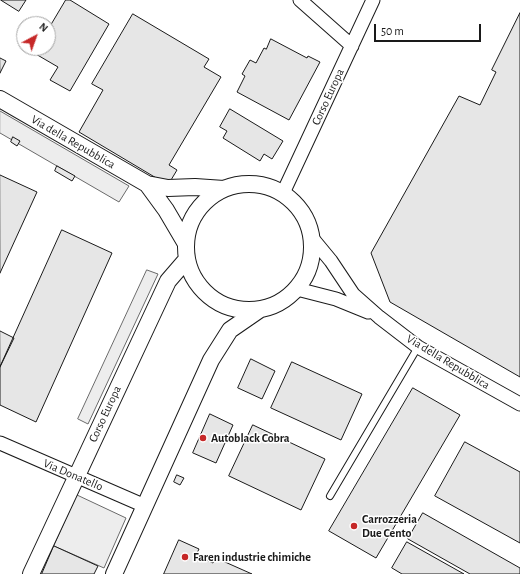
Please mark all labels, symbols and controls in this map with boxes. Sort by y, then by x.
north arrow [16,16,56,56]
scale bar [376,16,483,42]
text: N [37,21,50,34]
text: 50 m [381,25,404,37]
street label: Corso Europa [309,66,347,128]
street label: Via della Repubblica [28,112,118,172]
street label: Via della Repubblica [404,331,492,393]
street label: Corso Europa [86,383,124,445]
place label: Autoblack Cobra [211,431,290,445]
marker: Autoblack Cobra [198,433,208,443]
street label: Via Donatello [41,456,105,494]
place label: Carrozzeria Due Cento [362,512,417,540]
marker: Carrozzeria Due Cento [349,521,359,531]
place label: Faren industrie chimiche [193,550,311,564]
marker: Faren industrie chimiche [180,552,190,562]

